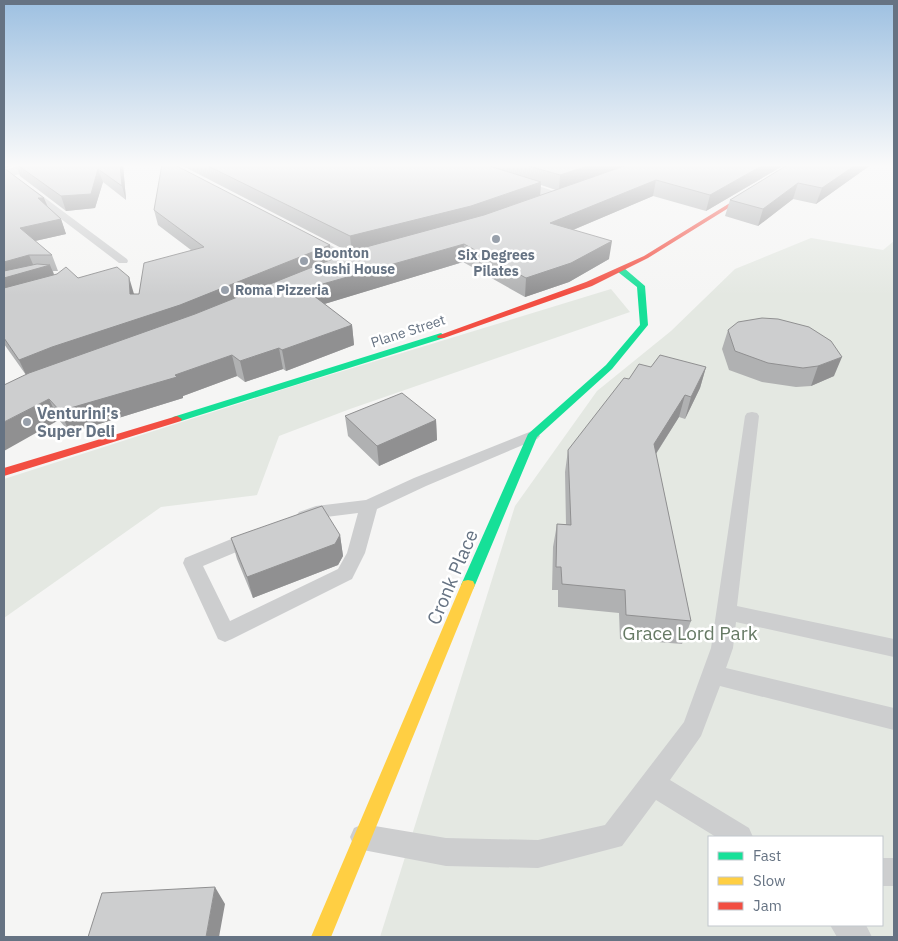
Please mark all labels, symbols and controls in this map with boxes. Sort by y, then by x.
marker: Six Degrees Pilates [490,233,502,245]
place label: Boonton Sushi House [314,244,395,278]
place label: Six Degrees Pilates [457,246,535,280]
marker: Boonton Sushi House [298,255,310,267]
place label: Roma Pizzeria [235,281,329,299]
marker: Roma Pizzeria [219,284,231,296]
street label: Plane Street [369,311,448,351]
place label: Venturini's Super Deli [37,403,119,441]
marker: Venturini's Super Deli [21,416,33,428]
street label: Cronk Place [421,526,483,628]
park label: Grace Lord Park [622,621,758,645]
legend [708,836,883,926]
text: Fast [753,846,781,865]
text: Slow [753,871,786,890]
text: Jam [753,896,782,915]

